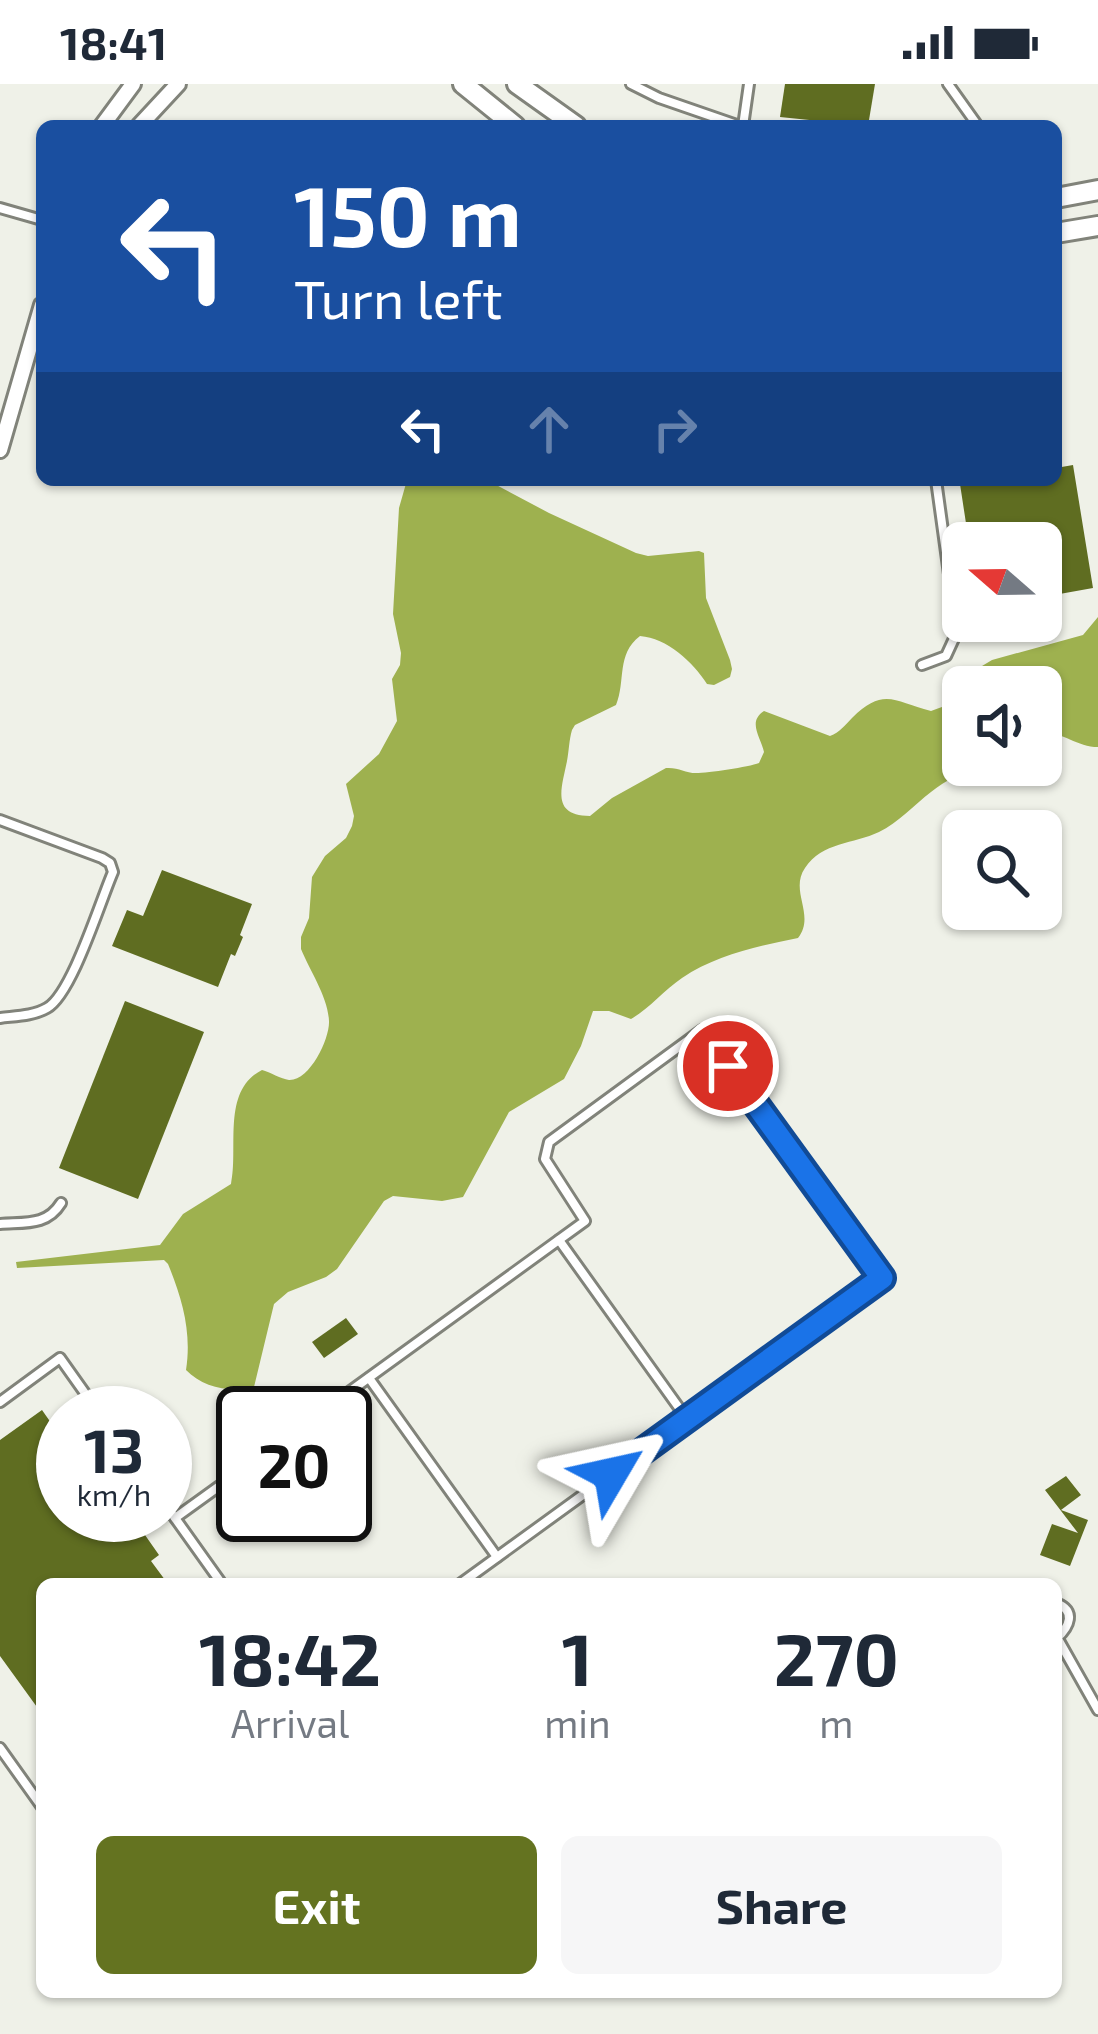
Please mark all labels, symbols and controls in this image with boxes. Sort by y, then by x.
text: 18:41 [60,15,167,69]
text: 150 m [294,163,522,264]
icon: left [96,168,252,324]
text: Turn left [294,265,503,330]
icon: left [390,396,456,462]
icon: ahead [516,396,582,462]
icon: right [642,396,708,462]
north arrow [942,522,1062,642]
map controls [942,522,1062,930]
button: sound [942,666,1062,786]
button: search [942,810,1062,930]
pin [677,1015,779,1117]
icon: arrive [695,1033,761,1099]
speed limit sign: 20 [216,1386,372,1542]
position arrow [548,1411,674,1537]
text: 13 [84,1413,144,1485]
text: km/h [77,1476,151,1512]
text: 18:42 [199,1614,381,1700]
text: 1 [562,1614,593,1700]
text: 270 [774,1614,899,1700]
text: Arrival [231,1699,349,1746]
text: min [544,1699,611,1746]
text: m [819,1699,853,1746]
button: Exit [96,1836,537,1974]
button: Share [561,1836,1002,1974]

